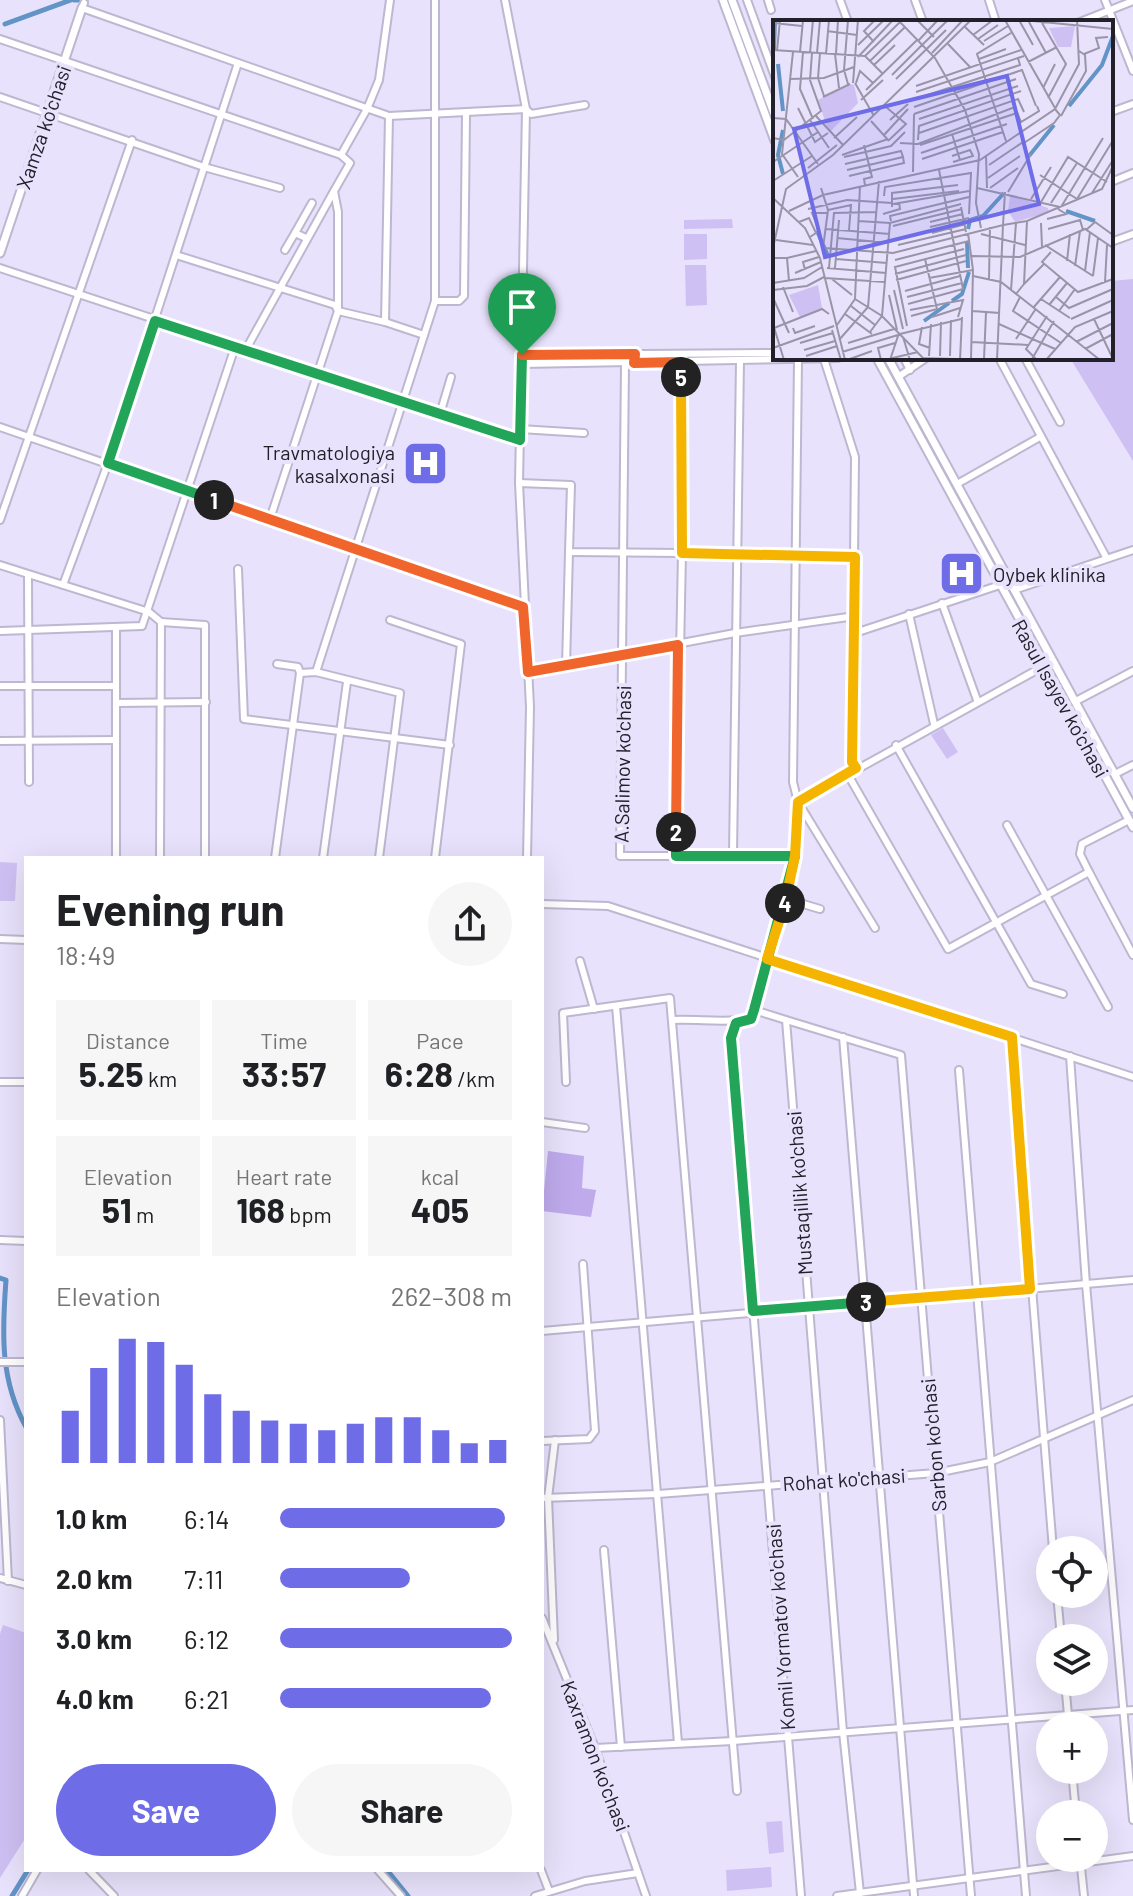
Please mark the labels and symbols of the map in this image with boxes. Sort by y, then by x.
inset map [773,20,1113,360]
street label: Xamza ko'chasi [11,62,75,192]
pin [488,273,556,355]
pin: 5 [661,357,701,397]
place label: Travmatologiya kasalxonasi [263,440,395,487]
hospital icon: Travmatologiya kasalxonasi [402,440,450,488]
pin: 1 [194,480,234,520]
hospital icon: Oybek klinika [938,550,986,598]
place label: Oybek klinika [993,562,1106,586]
street label: Rasul Isayev ko'chasi [1008,615,1114,781]
street label: A.Salimov ko'chasi [609,685,635,843]
pin: 2 [656,812,696,852]
pin: 4 [765,883,805,923]
street label: Mustaqillik ko'chasi [781,1110,817,1276]
pin: 3 [846,1282,886,1322]
street label: Sarbon ko'chasi [915,1377,951,1513]
street label: Rohat ko'chasi [782,1463,906,1495]
street label: Komil Yormatov ko'chasi [761,1523,799,1731]
street label: Kaxramon ko'chasi [556,1677,636,1835]

